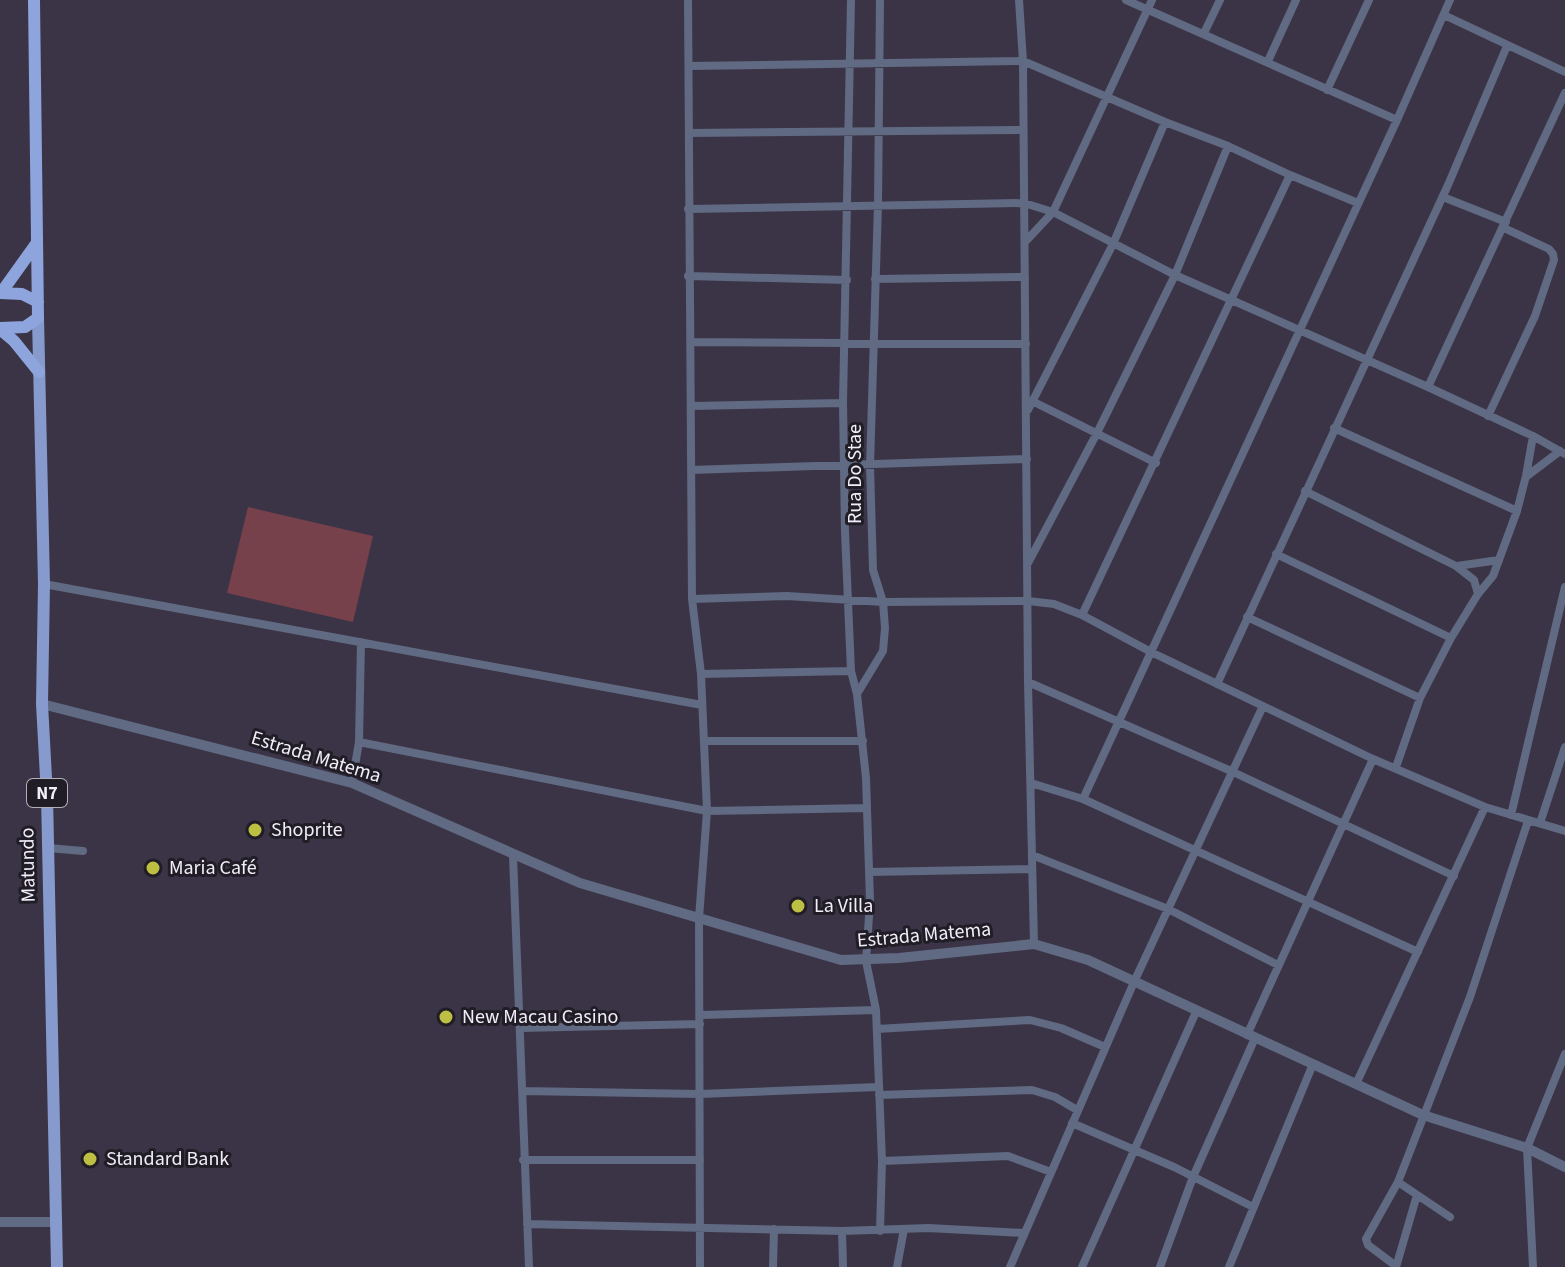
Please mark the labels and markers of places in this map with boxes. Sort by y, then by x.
place label: Shoprite [271,816,343,844]
marker: Shoprite [246,821,264,839]
place label: Maria Café [169,854,257,882]
marker: Maria Café [144,859,162,877]
place label: La Villa [814,892,873,920]
marker: La Villa [789,897,807,915]
place label: New Macau Casino [462,1003,618,1031]
marker: New Macau Casino [437,1008,455,1026]
place label: Standard Bank [106,1145,229,1173]
marker: Standard Bank [81,1150,99,1168]

